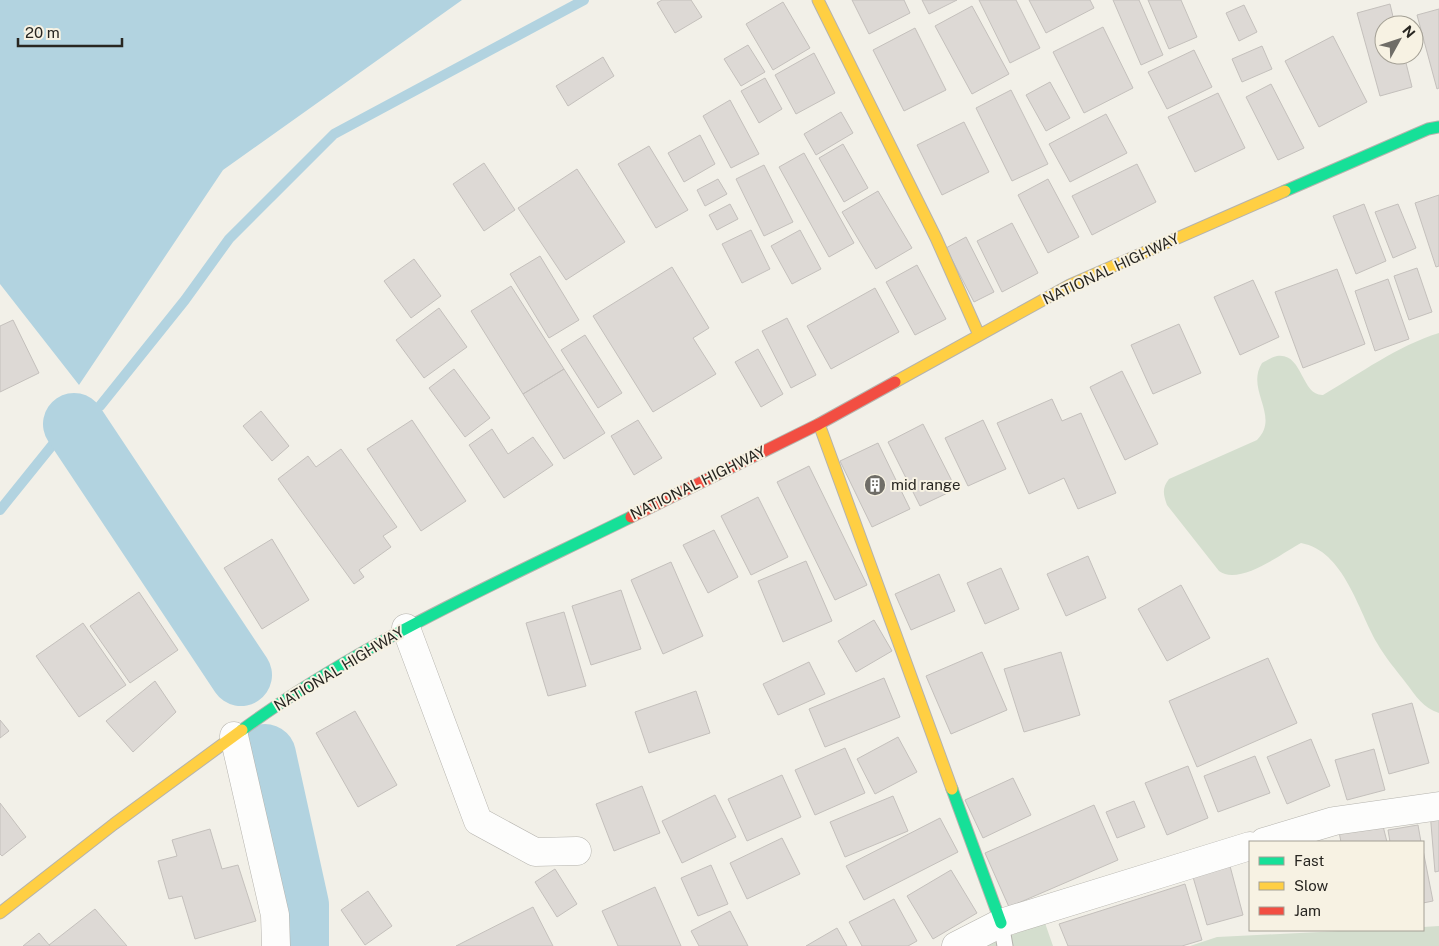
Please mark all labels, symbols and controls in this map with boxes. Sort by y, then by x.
scale bar [18,15,121,47]
north arrow [1374,15,1424,65]
text: N [1399,22,1419,41]
text: 20 m [25,24,60,41]
street label: NATIONAL HIGHWAY [1040,229,1182,308]
street label: NATIONAL HIGHWAY [627,442,768,523]
building icon: mid range [863,473,887,497]
place label: mid range [891,476,960,493]
street label: NATIONAL HIGHWAY [271,623,407,714]
legend [1249,841,1424,931]
text: Fast [1294,852,1324,869]
text: Slow [1294,877,1329,894]
text: Jam [1294,902,1321,919]

